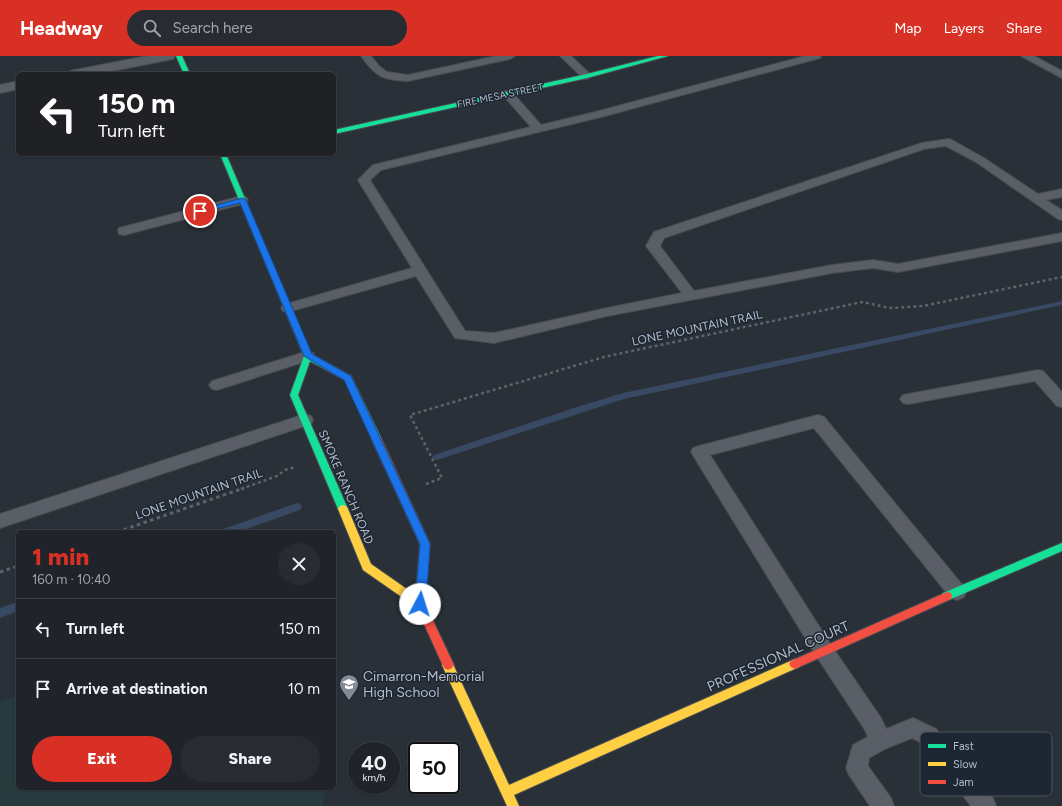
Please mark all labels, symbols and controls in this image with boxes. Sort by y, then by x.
search box [127,10,407,46]
text: Headway [20,17,103,40]
icon: search [141,17,163,39]
text: Search here [173,19,253,37]
text: Map [894,20,922,37]
text: Layers [944,20,984,37]
text: Share [1006,20,1042,37]
street label: FIRE MESA STREET [456,80,545,111]
text: 150 m [98,86,175,120]
icon: left [32,88,84,140]
text: Turn left [98,120,165,142]
pin [183,194,217,228]
icon: arrive [189,200,211,222]
street label: LONE MOUNTAIN TRAIL [630,307,764,349]
street label: SMOKE RANCH ROAD [316,428,376,546]
street label: LONE MOUNTAIN TRAIL [134,465,265,522]
text: 1 min [32,542,89,571]
button: close [278,543,320,585]
text: 160 m · 10:40 [32,572,110,587]
position arrow [399,583,441,625]
street label: PROFESSIONAL COURT [704,617,852,696]
icon: left [32,618,54,640]
text: Turn left [66,620,124,638]
text: 150 m [279,620,320,638]
place label: Cimarron-Memorial High School [363,668,484,701]
school or university icon: Cimarron-Memorial High School [338,673,360,701]
icon: arrive [32,678,54,700]
text: Arrive at destination [66,680,207,698]
text: 10 m [288,680,320,698]
legend [920,732,1052,796]
button: Exit [32,736,172,782]
button: Share [180,736,320,782]
text: Fast [953,740,974,753]
speed limit sign: 50 [408,742,460,794]
text: 40 [361,751,387,775]
text: Slow [953,758,977,771]
text: km/h [363,771,385,784]
text: Jam [953,776,974,789]

